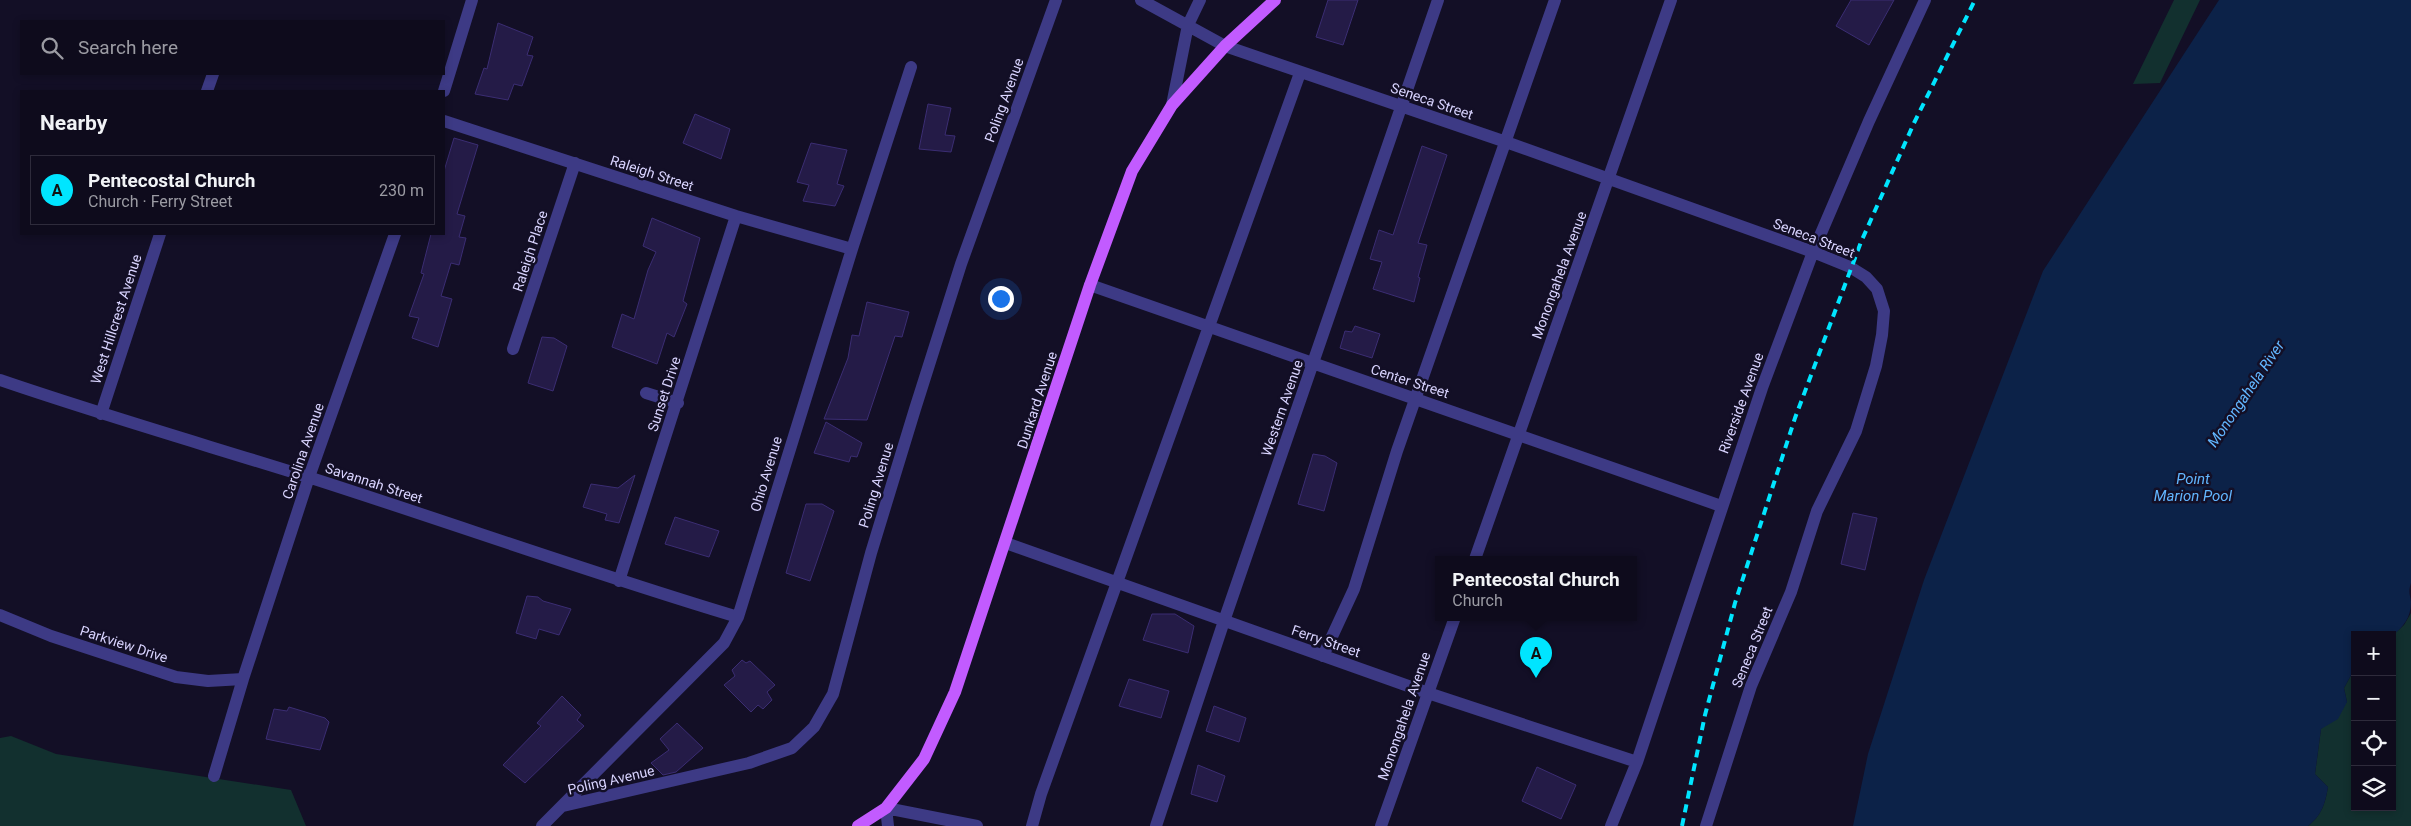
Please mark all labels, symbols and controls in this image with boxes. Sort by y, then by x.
search box [20,20,445,75]
icon: search [38,34,66,62]
text: Search here [78,36,178,59]
street label: Poling Avenue [981,56,1027,144]
street label: Seneca Street [1389,79,1476,123]
text: Nearby [40,111,107,135]
street label: Raleigh Street [608,152,696,194]
text: Pentecostal Church [88,169,256,192]
text: A [52,181,62,200]
text: 230 m [379,181,424,200]
text: Church · Ferry Street [88,192,233,211]
street label: Raleigh Place [509,209,551,293]
street label: Monongahela Avenue [1528,209,1590,341]
street label: Seneca Street [1771,215,1858,261]
street label: West Hillcrest Avenue [87,252,145,386]
your location [988,286,1014,312]
water label: Monongahela River [2204,337,2289,451]
street label: Dunkard Avenue [1014,349,1060,451]
street label: Riverside Avenue [1715,350,1767,456]
street label: Sunset Drive [644,354,684,434]
street label: Western Avenue [1258,358,1306,458]
street label: Center Street [1369,361,1452,401]
street label: Carolina Avenue [279,401,327,501]
street label: Ohio Avenue [747,434,785,514]
street label: Poling Avenue [855,440,897,530]
street label: Savannah Street [323,460,425,506]
water label: Point Marion Pool [2154,470,2233,505]
popup [1435,556,1637,621]
text: Pentecostal Church [1452,568,1620,591]
text: Church [1452,591,1503,610]
street label: Seneca Street [1728,604,1776,690]
street label: Parkview Drive [78,622,170,666]
street label: Ferry Street [1290,622,1363,660]
map controls [2351,631,2396,811]
button: + [2351,631,2396,676]
pin: A [1520,637,1552,678]
street label: Monongahela Avenue [1375,650,1433,782]
button: − [2351,676,2396,721]
button: locate [2351,721,2396,766]
street label: Poling Avenue [566,762,656,798]
button: layers [2351,766,2396,811]

